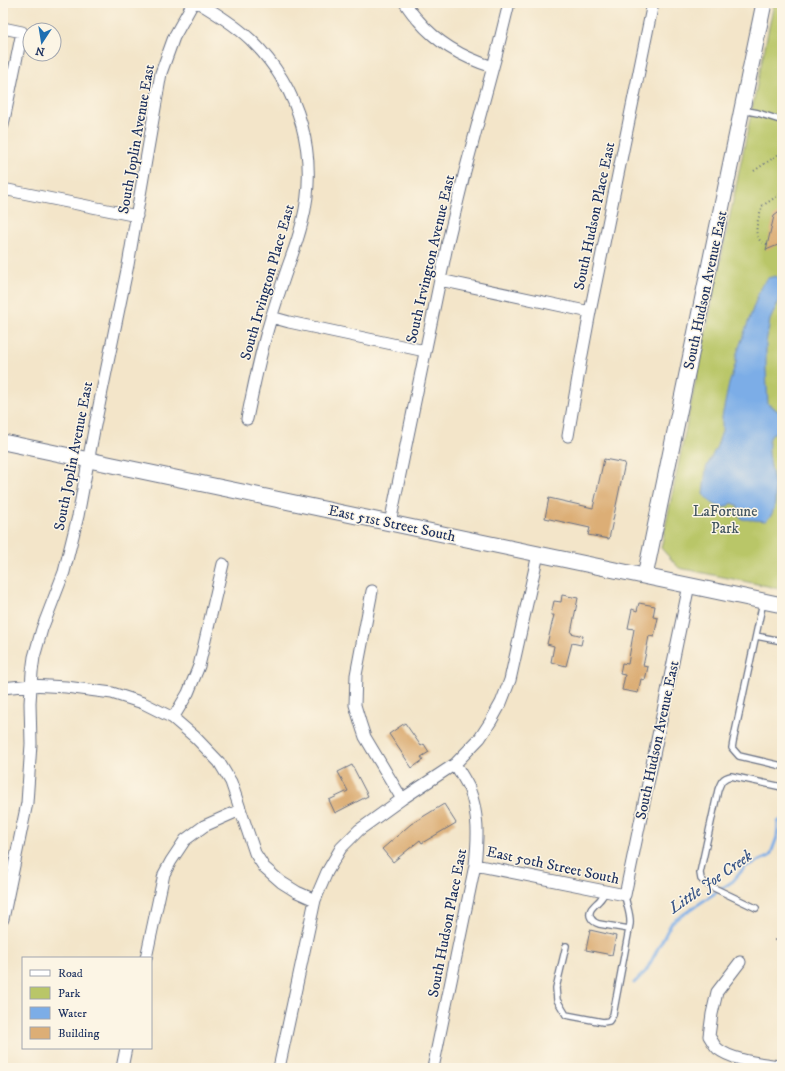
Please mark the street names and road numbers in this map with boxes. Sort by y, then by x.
street label: South Joplin Avenue East [114,63,159,215]
street label: South Hudson Place East [570,140,620,292]
street label: South Irvington Avenue East [402,173,459,345]
street label: South Irvington Place East [236,202,299,362]
street label: South Hudson Avenue East [679,209,732,371]
street label: South Joplin Avenue East [50,380,97,532]
street label: East 51st Street South [326,501,457,546]
street label: South Hudson Avenue East [631,659,684,821]
street label: East 50th Street South [485,842,621,889]
street label: South Hudson Place East [424,847,471,999]

